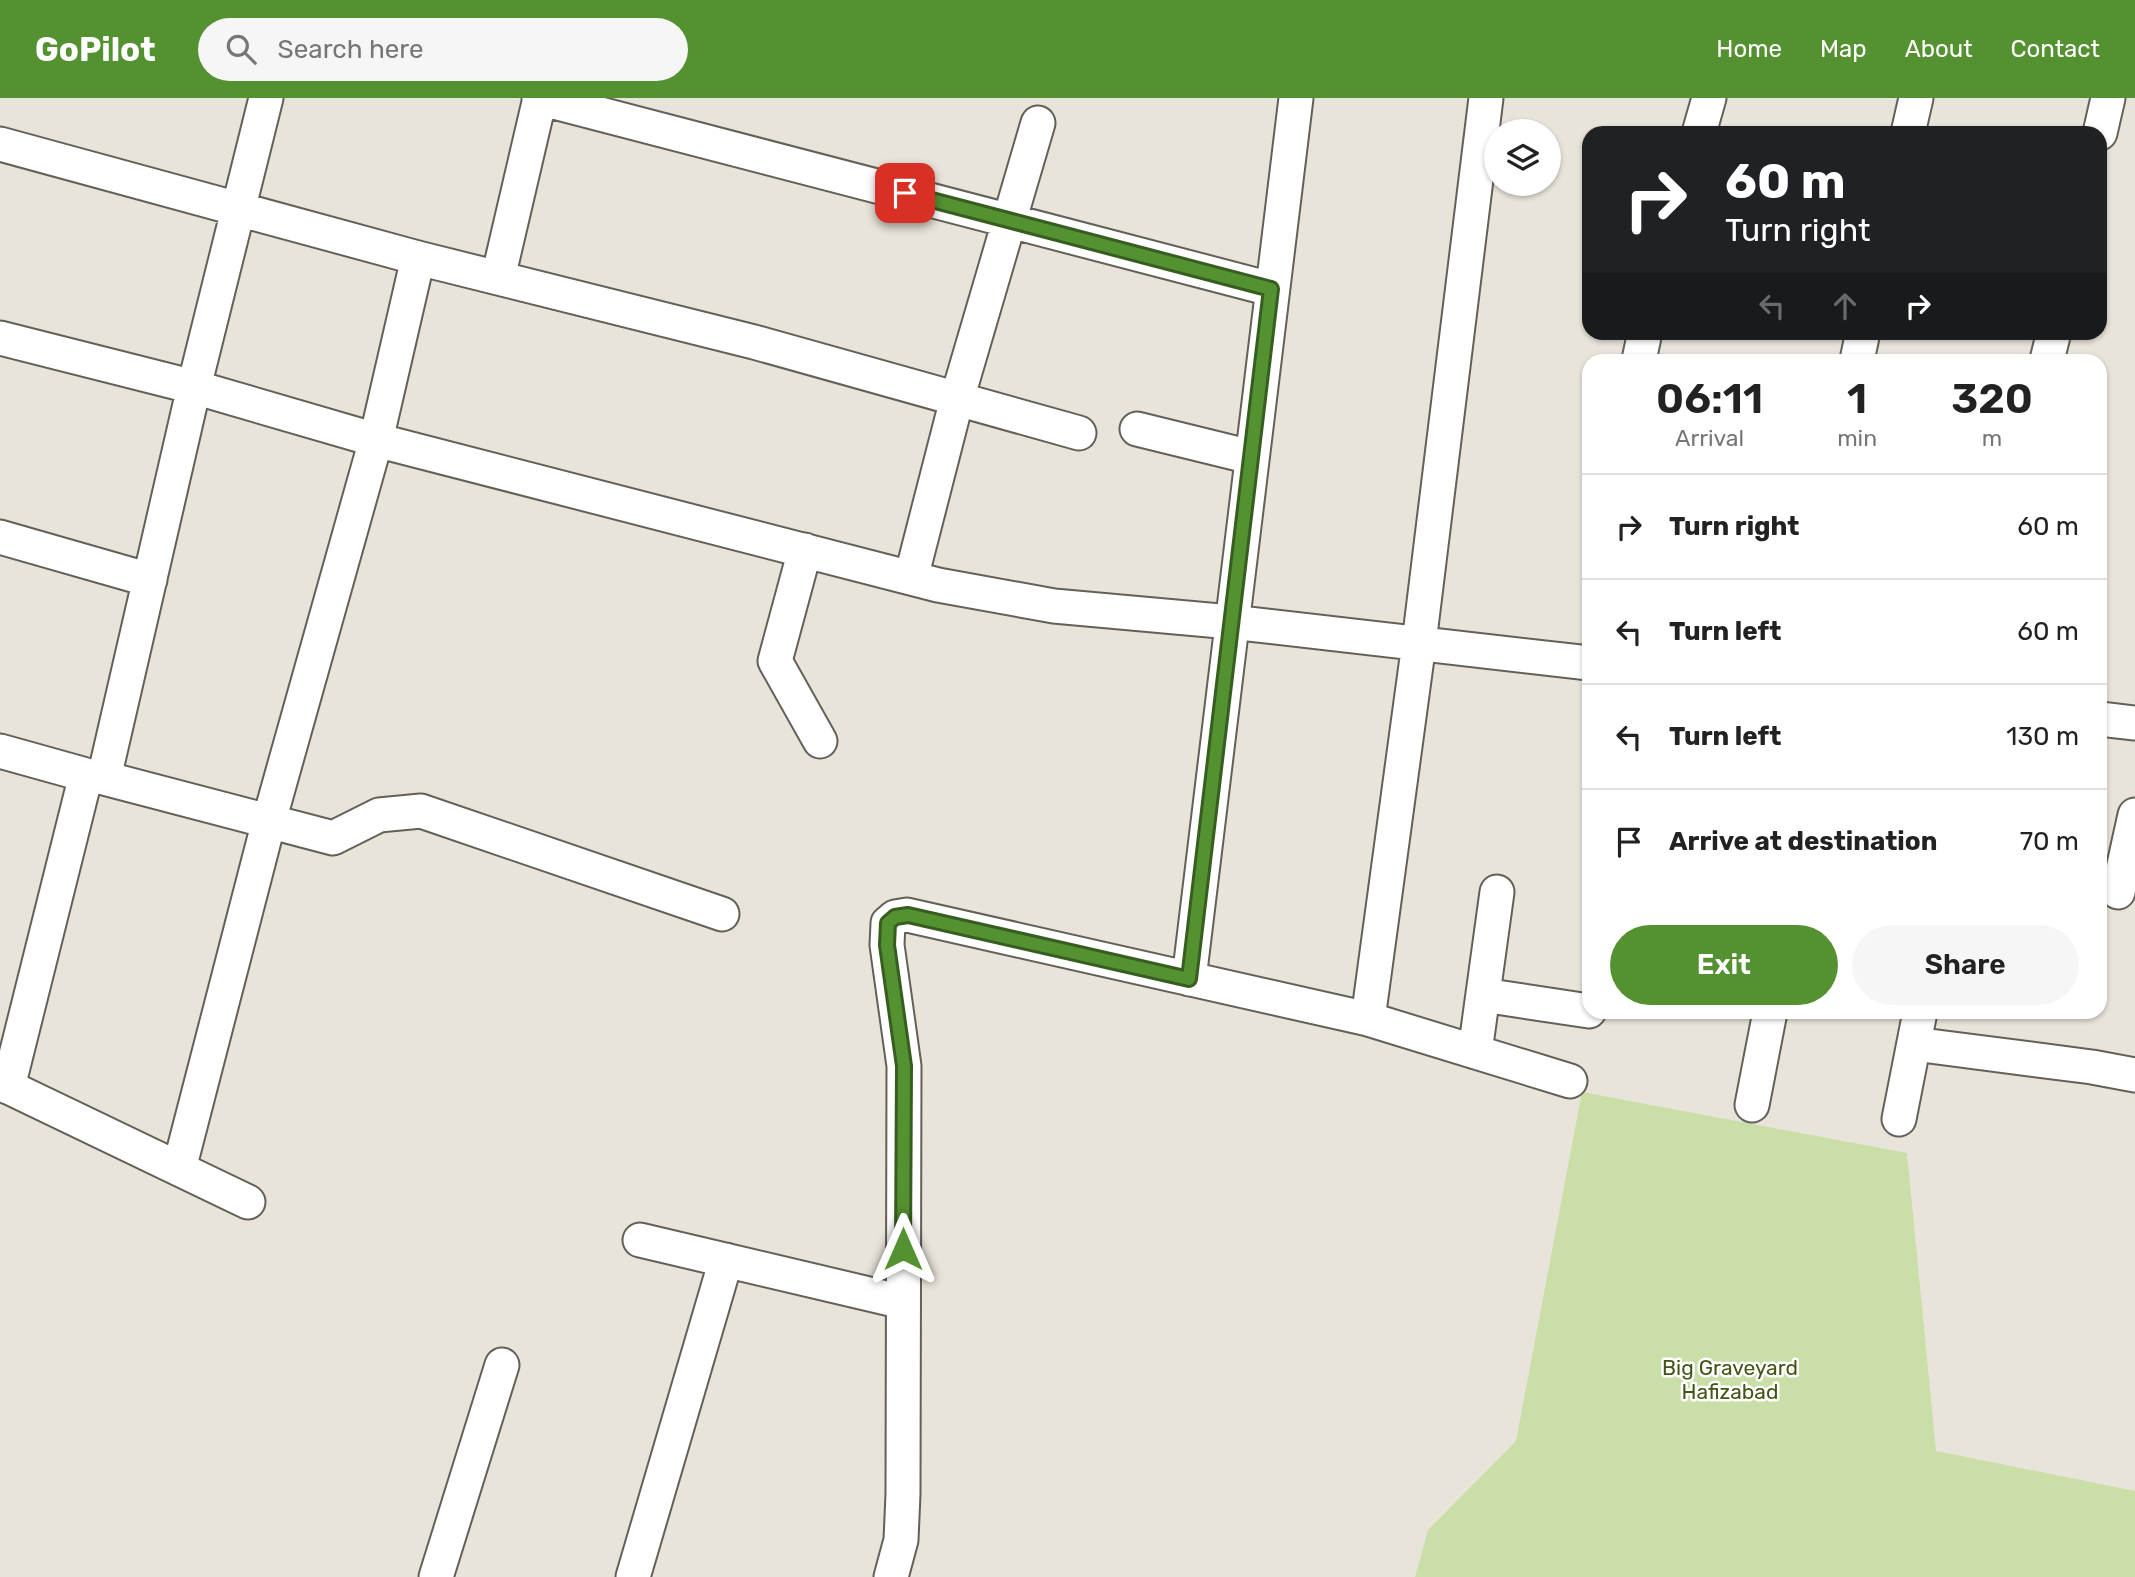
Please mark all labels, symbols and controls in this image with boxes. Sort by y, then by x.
search box [198,18,688,81]
text: GoPilot [35,30,156,69]
icon: search [222,30,260,68]
text: Search here [278,34,423,65]
text: Home [1716,35,1782,63]
text: Map [1820,35,1867,63]
text: About [1905,35,1973,63]
text: Contact [2011,35,2100,63]
map controls [1484,119,1561,196]
button: layers [1484,119,1561,196]
text: 60 m [1725,152,1846,210]
icon: right [1610,154,1701,245]
pin [875,163,935,223]
icon: arrive [886,174,924,212]
text: Turn right [1725,211,1870,249]
icon: left [1753,287,1791,325]
icon: ahead [1826,287,1864,325]
icon: right [1899,287,1937,325]
text: 06:11 [1656,374,1763,424]
text: 1 [1847,374,1867,424]
text: 320 [1951,374,2033,424]
text: Arrival [1675,424,1744,452]
text: min [1837,424,1877,452]
text: m [1982,424,2002,452]
icon: right [1610,508,1648,546]
text: Turn right [1669,511,1799,542]
text: 60 m [2017,511,2079,542]
icon: left [1610,613,1648,651]
text: Turn left [1669,616,1781,647]
text: 60 m [2017,616,2079,647]
icon: left [1610,718,1648,756]
text: Turn left [1669,721,1781,752]
text: 130 m [2006,721,2079,752]
icon: arrive [1610,823,1648,861]
text: Arrive at destination [1669,826,1937,857]
text: 70 m [2020,826,2079,857]
button: Exit [1610,925,1838,1005]
button: Share [1852,925,2079,1005]
position arrow [866,1212,940,1286]
park label: Big Graveyard Hafizabad [1662,1355,1798,1404]

